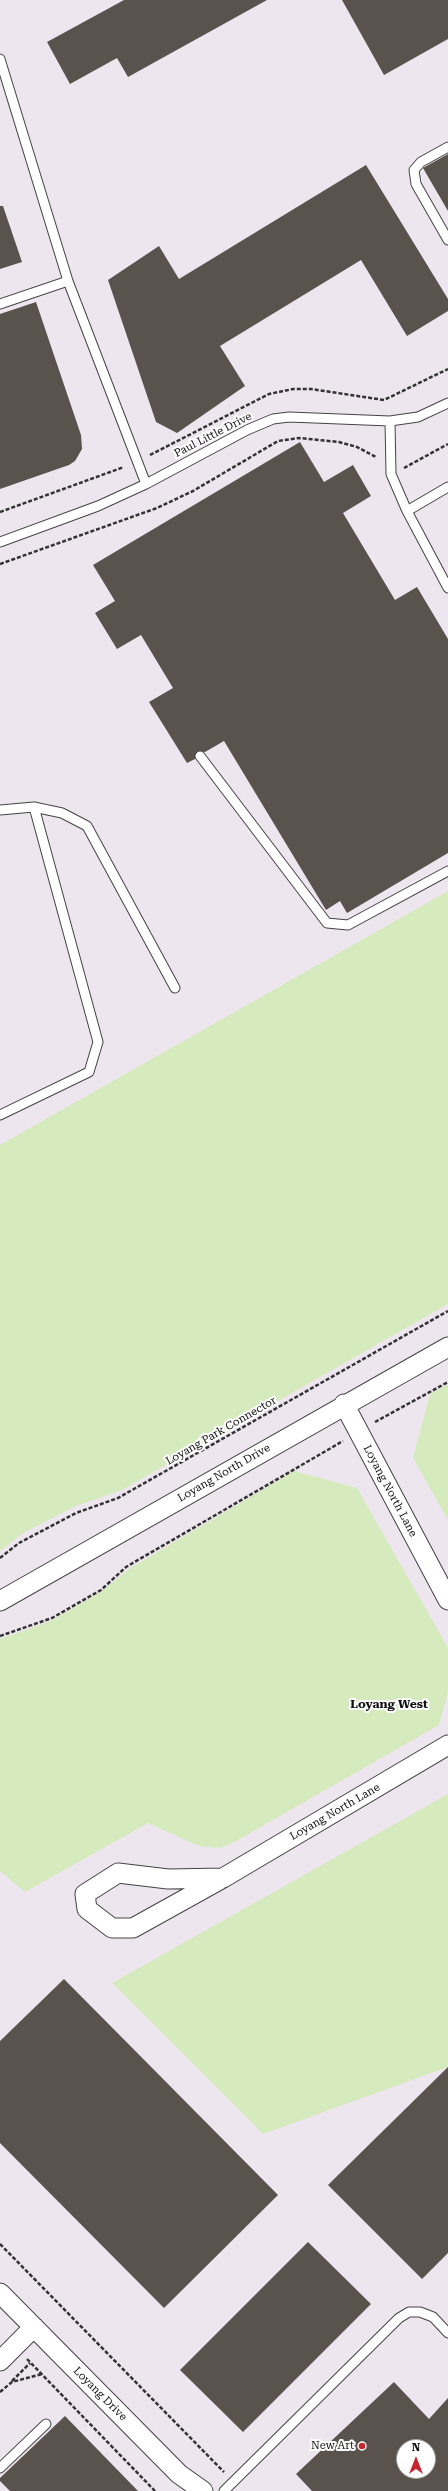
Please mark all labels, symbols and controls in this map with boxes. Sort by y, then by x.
street label: Paul Little Drive [172,410,254,460]
street label: Loyang Park Connector [163,1394,279,1468]
street label: Loyang North Drive [175,1441,273,1505]
street label: Loyang North Lane [360,1443,420,1539]
district label: Loyang West [350,1697,428,1711]
street label: Loyang North Lane [288,1781,382,1843]
street label: Loyang Drive [70,2364,130,2424]
place label: New Art [311,2439,354,2453]
north arrow [396,2439,436,2479]
marker: New Art [357,2441,367,2451]
text: N [412,2441,420,2454]

